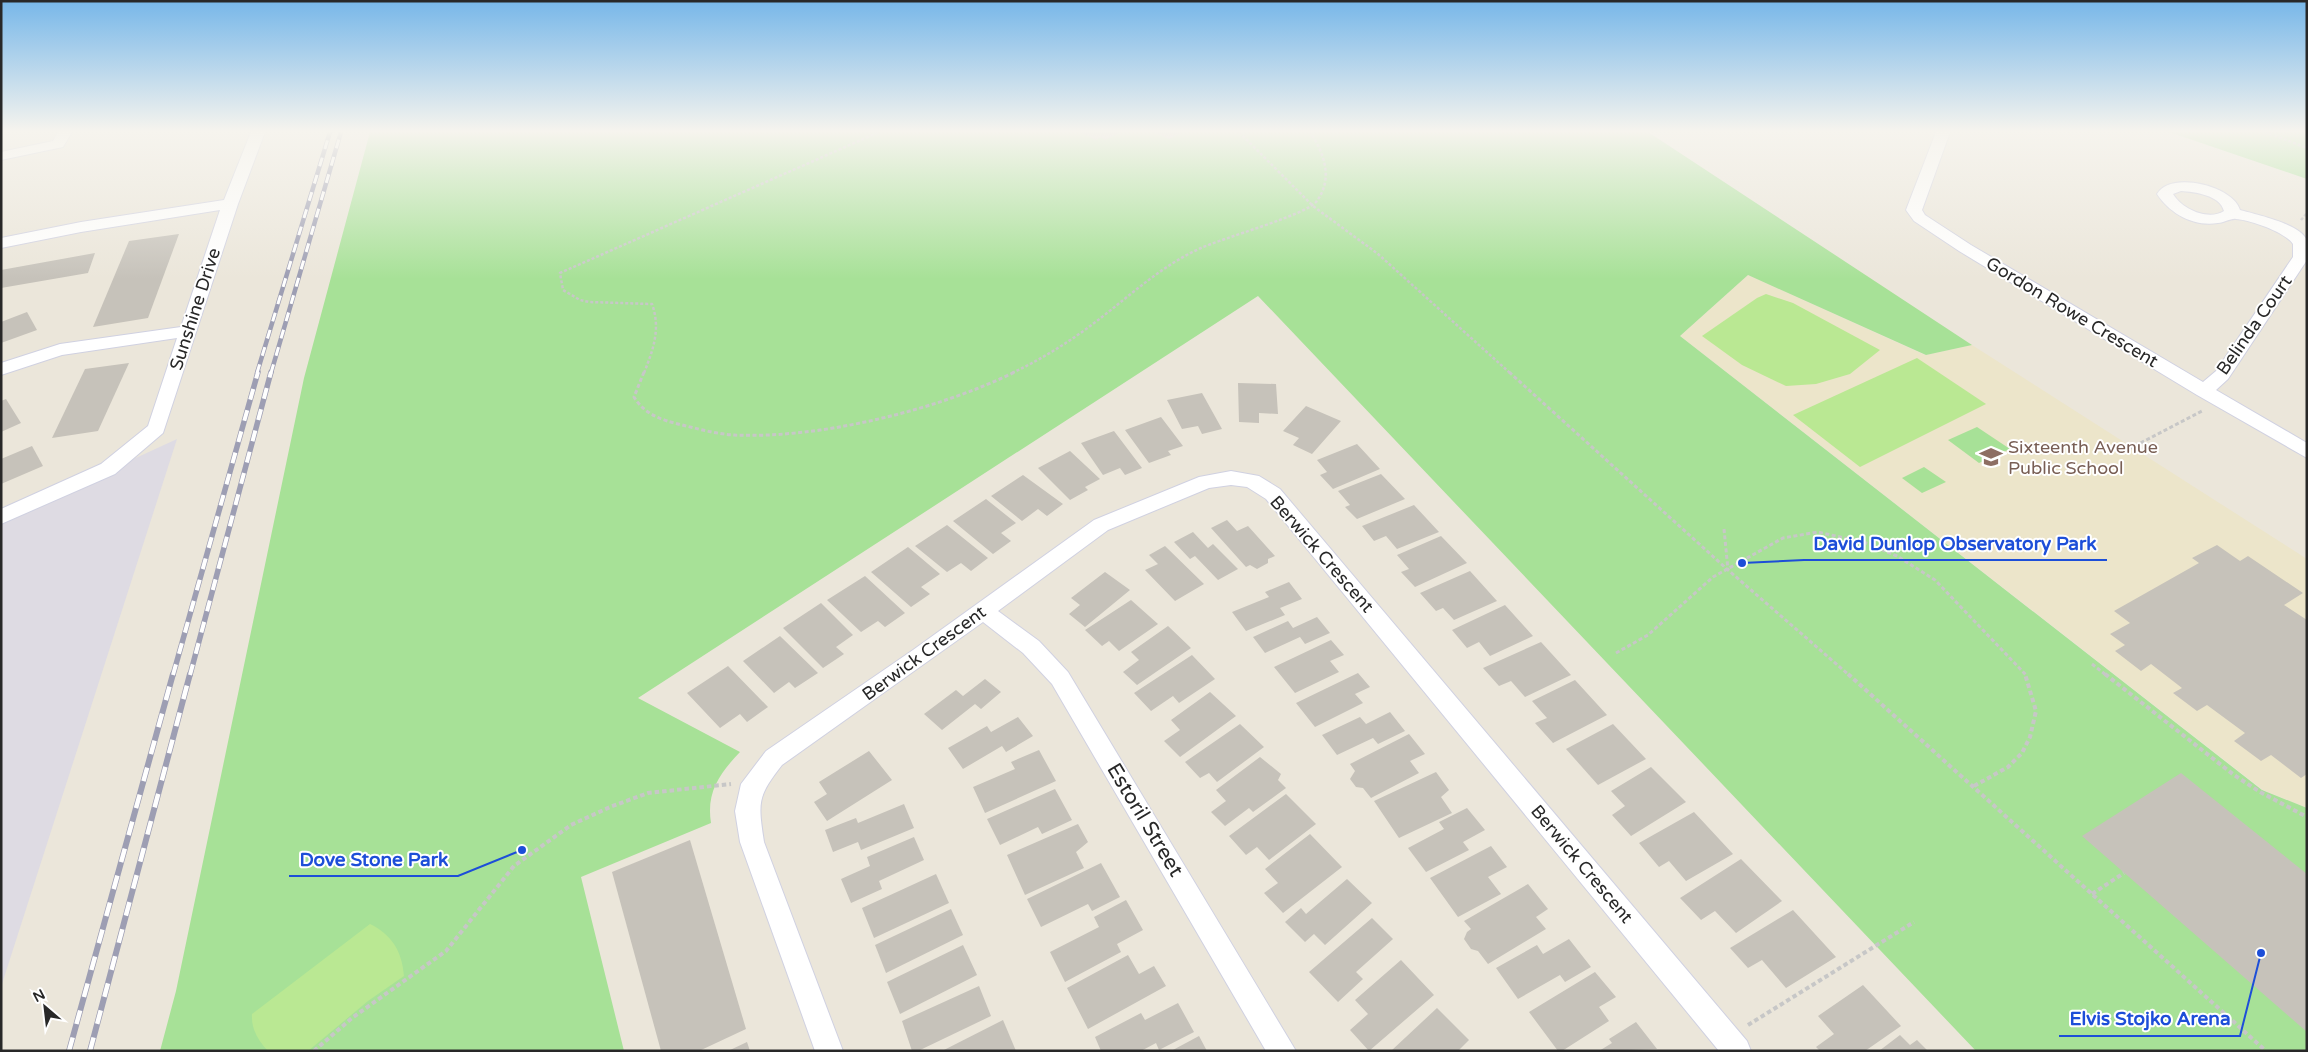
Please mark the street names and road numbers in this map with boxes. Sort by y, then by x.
street label: Sunshine Drive [165,245,225,373]
street label: Gordon Rowe Crescent [1982,252,2162,372]
street label: Belinda Court [2212,271,2297,379]
street label: Berwick Crescent [1265,491,1379,617]
street label: Berwick Crescent [858,601,990,705]
street label: Estoril Street [1101,759,1189,881]
street label: Berwick Crescent [1526,800,1638,928]

